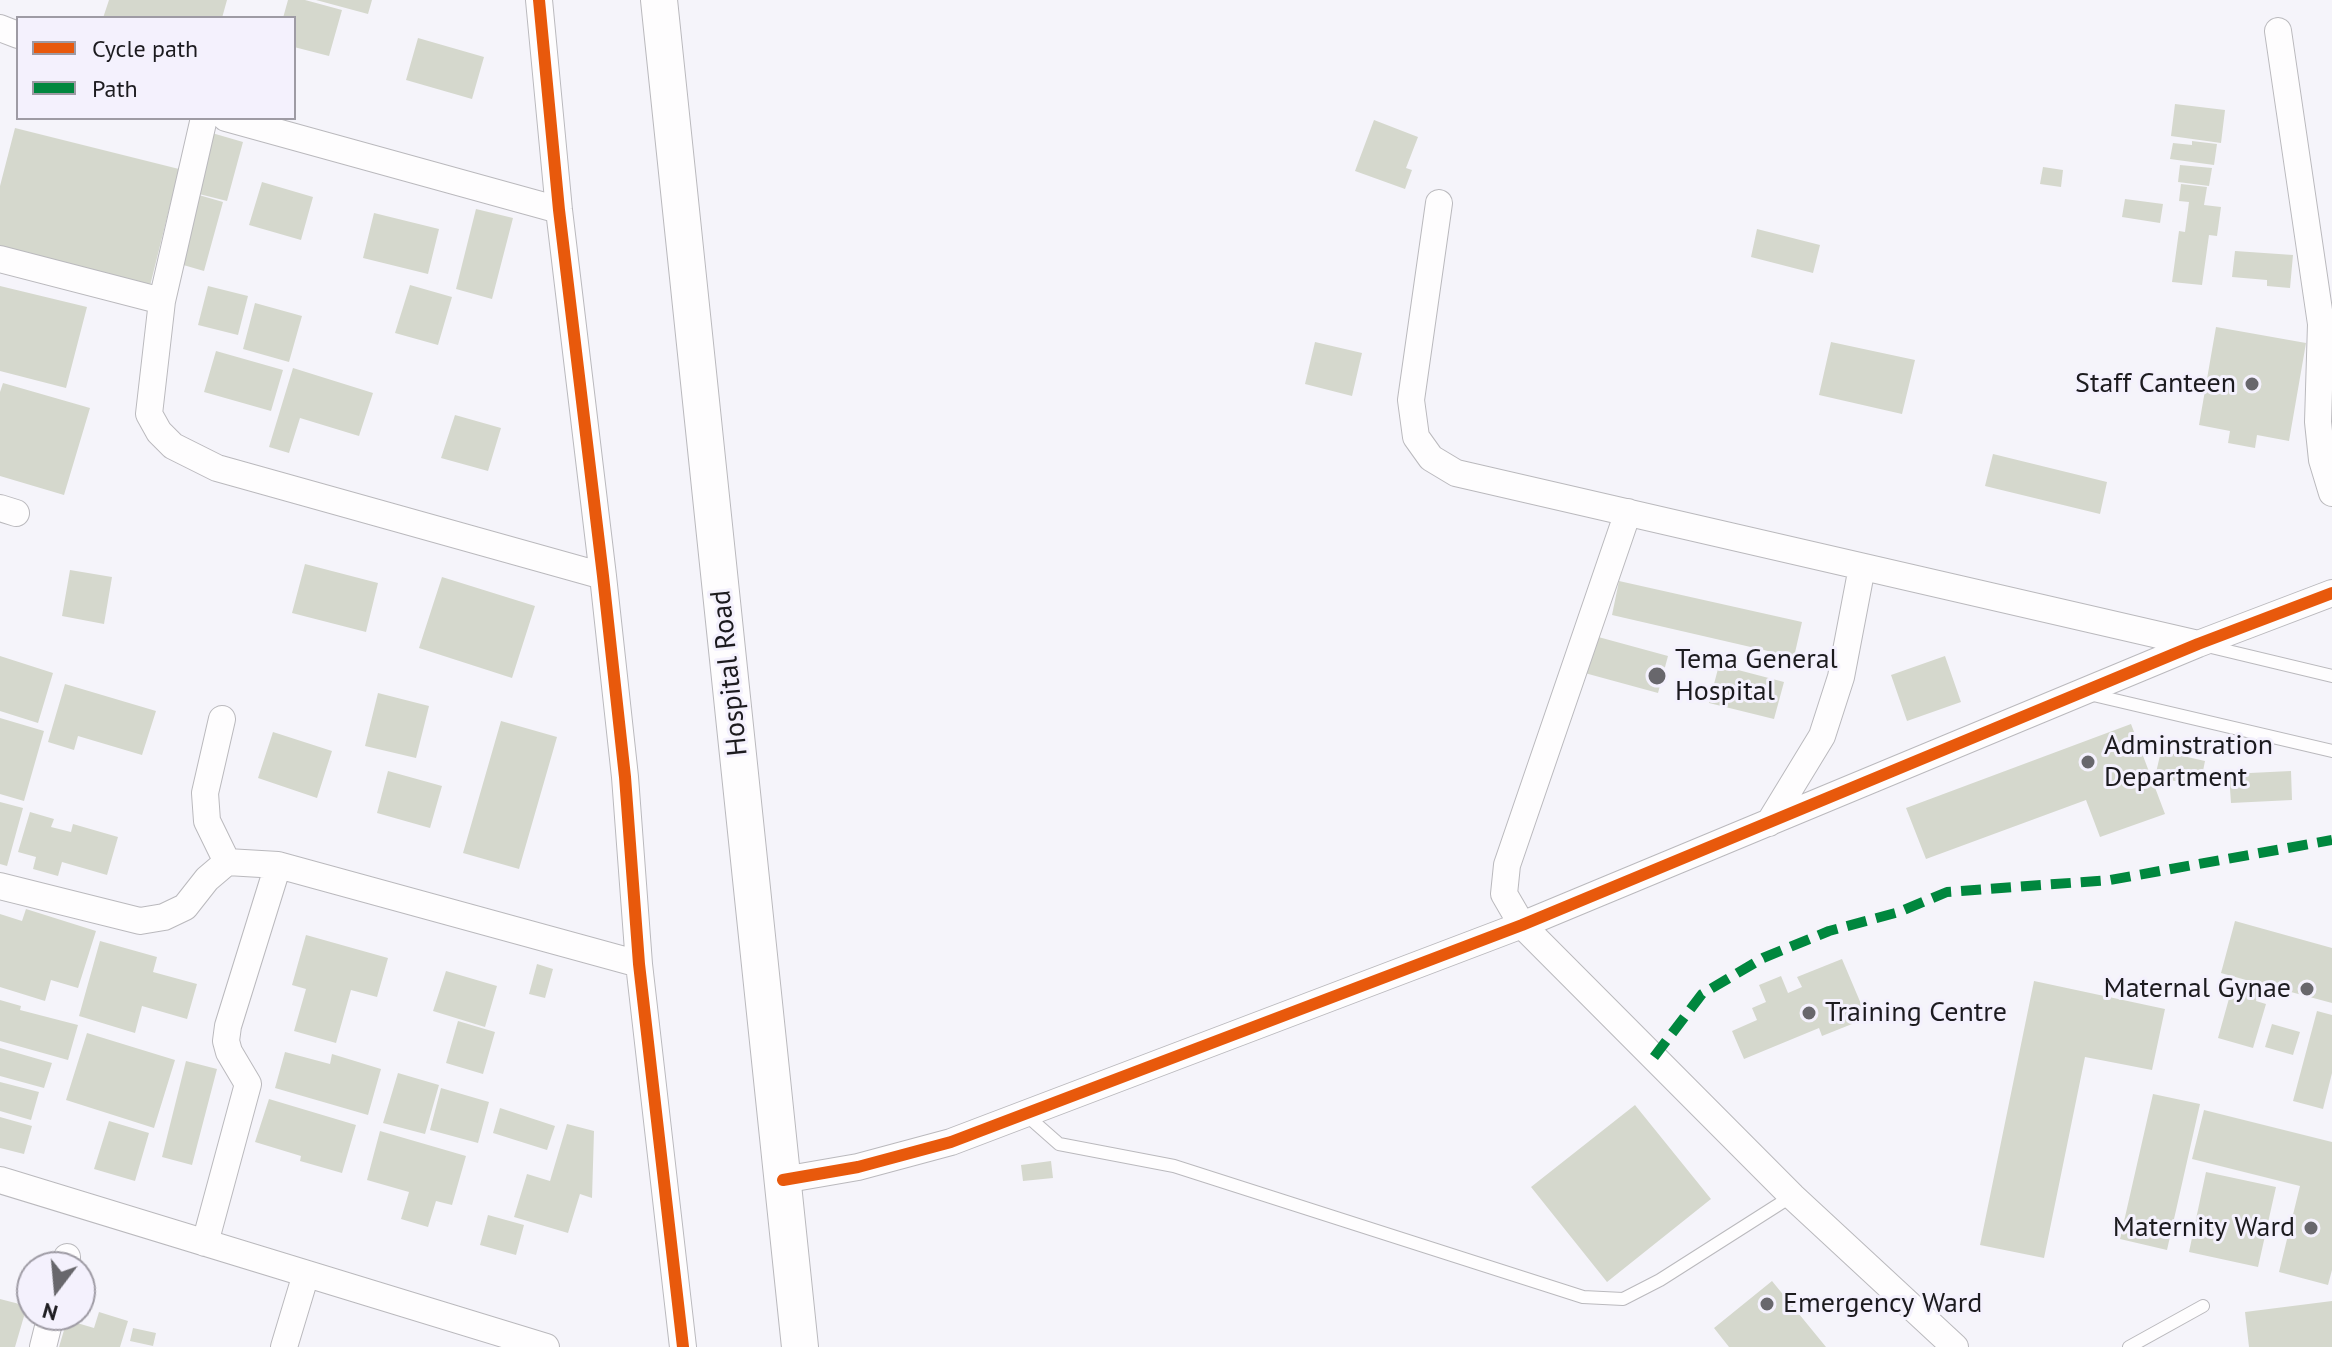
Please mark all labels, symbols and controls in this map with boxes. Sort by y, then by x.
legend [16,16,296,120]
text: Cycle path [92,33,198,64]
text: Path [92,73,138,104]
place label: Staff Canteen [2075,367,2236,401]
marker: Staff Canteen [2243,375,2261,393]
street label: Hospital Road [705,588,755,758]
place label: Tema General Hospital [1675,643,1838,709]
marker: Tema General Hospital [1646,665,1668,687]
place label: Adminstration Department [2104,729,2273,795]
marker: Adminstration Department [2079,753,2097,771]
place label: Maternal Gynae [2104,972,2291,1006]
marker: Maternal Gynae [2298,980,2316,998]
place label: Training Centre [1825,996,2007,1030]
marker: Training Centre [1800,1004,1818,1022]
place label: Maternity Ward [2113,1211,2295,1245]
marker: Maternity Ward [2302,1219,2320,1237]
north arrow [16,1251,96,1331]
place label: Emergency Ward [1783,1287,1982,1321]
marker: Emergency Ward [1758,1295,1776,1313]
text: N [39,1297,61,1328]

